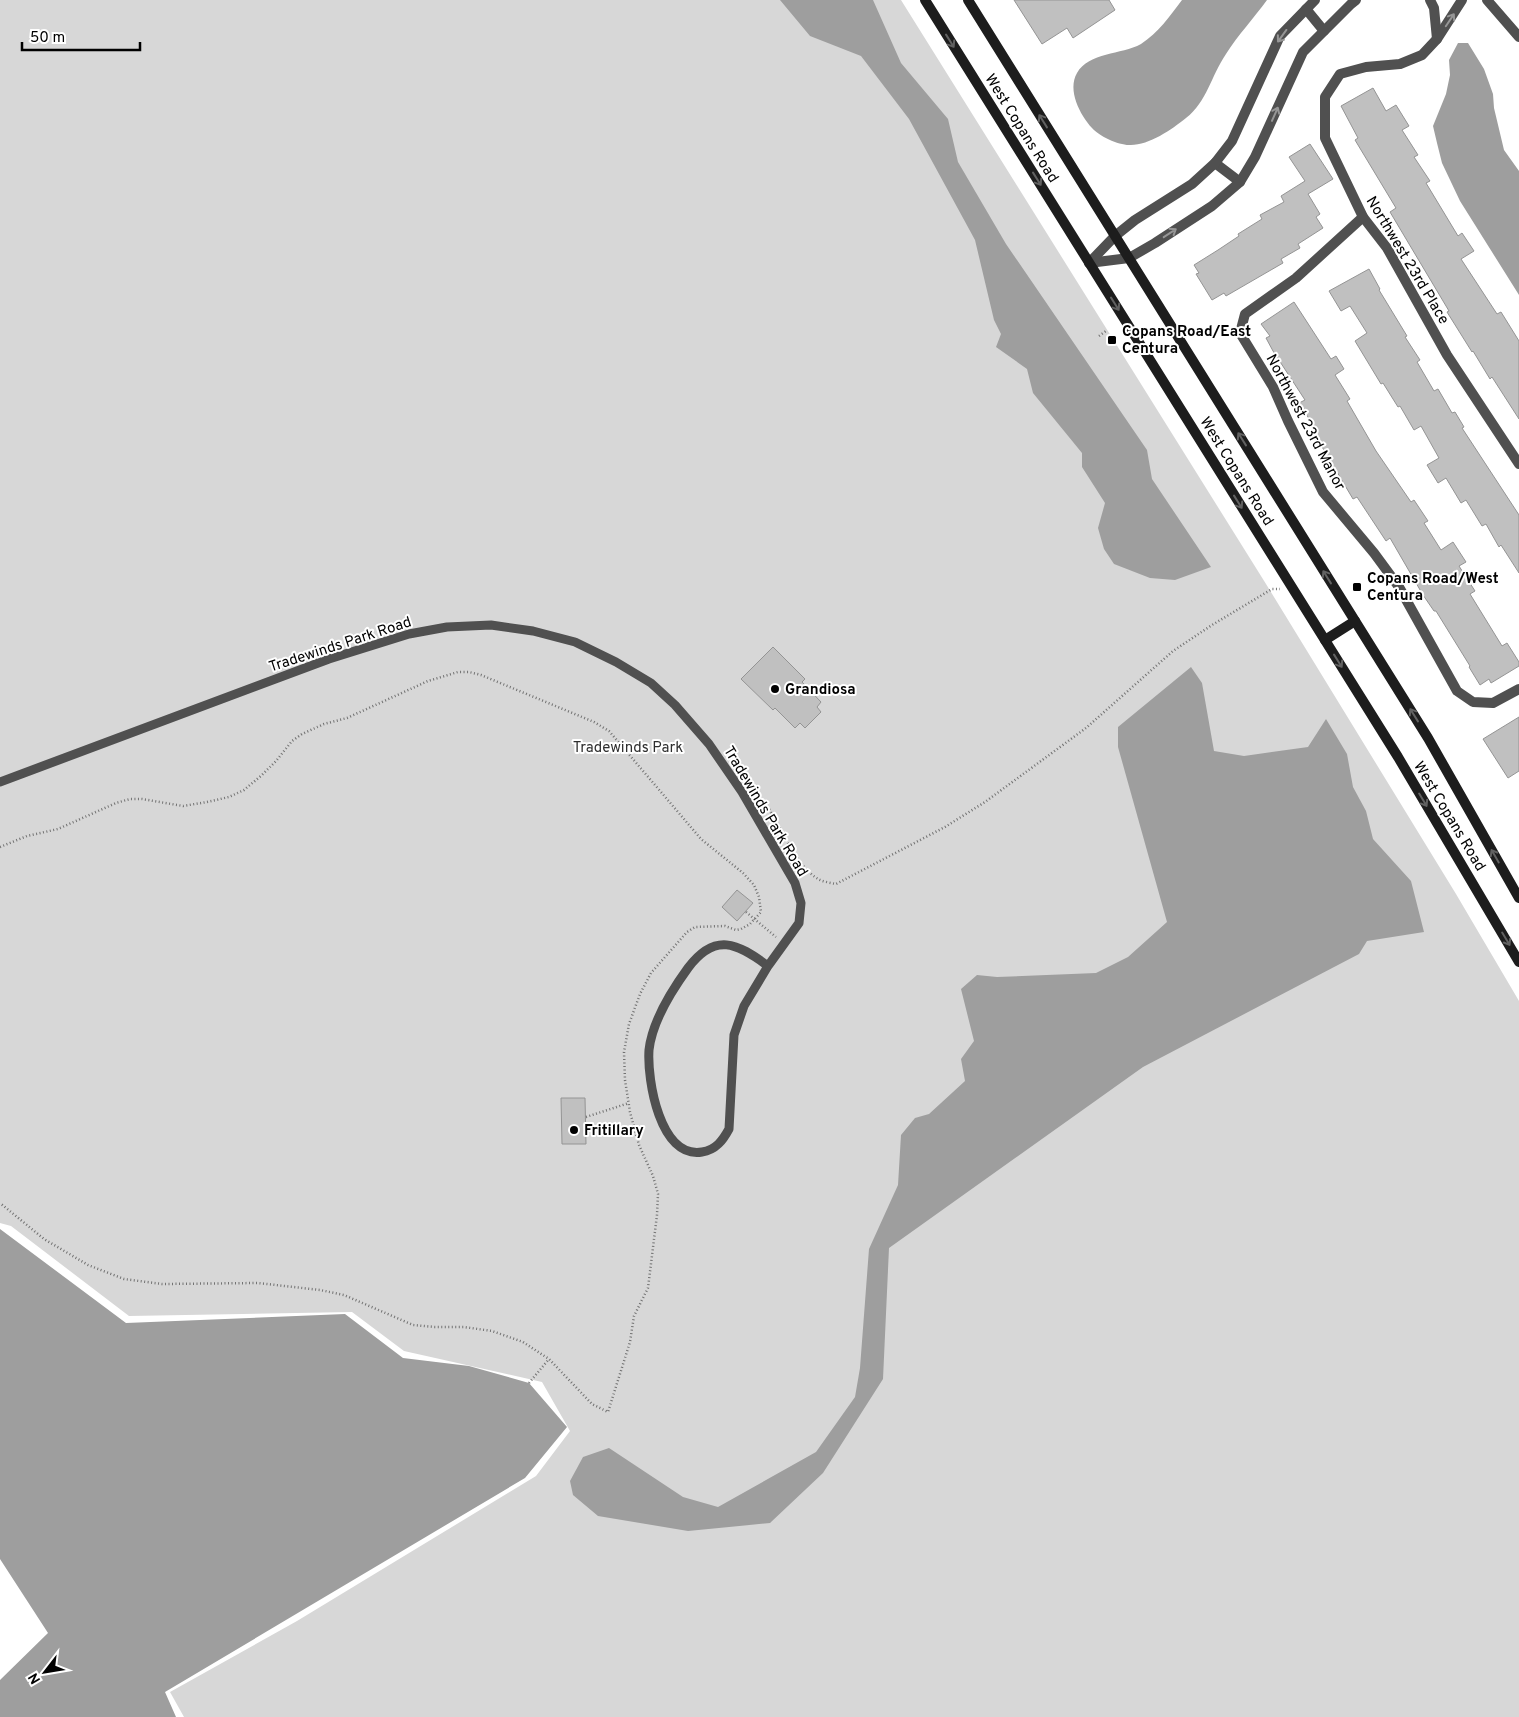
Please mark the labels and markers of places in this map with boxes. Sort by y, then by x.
place label: Copans Road/East Centura [1122,323,1251,359]
marker: Copans Road/East Centura [1106,334,1118,346]
place label: Copans Road/West Centura [1367,570,1499,606]
marker: Copans Road/West Centura [1351,581,1363,593]
place label: Grandiosa [785,681,856,700]
marker: Grandiosa [769,683,781,695]
place label: Fritillary [584,1122,644,1141]
marker: Fritillary [568,1124,580,1136]

